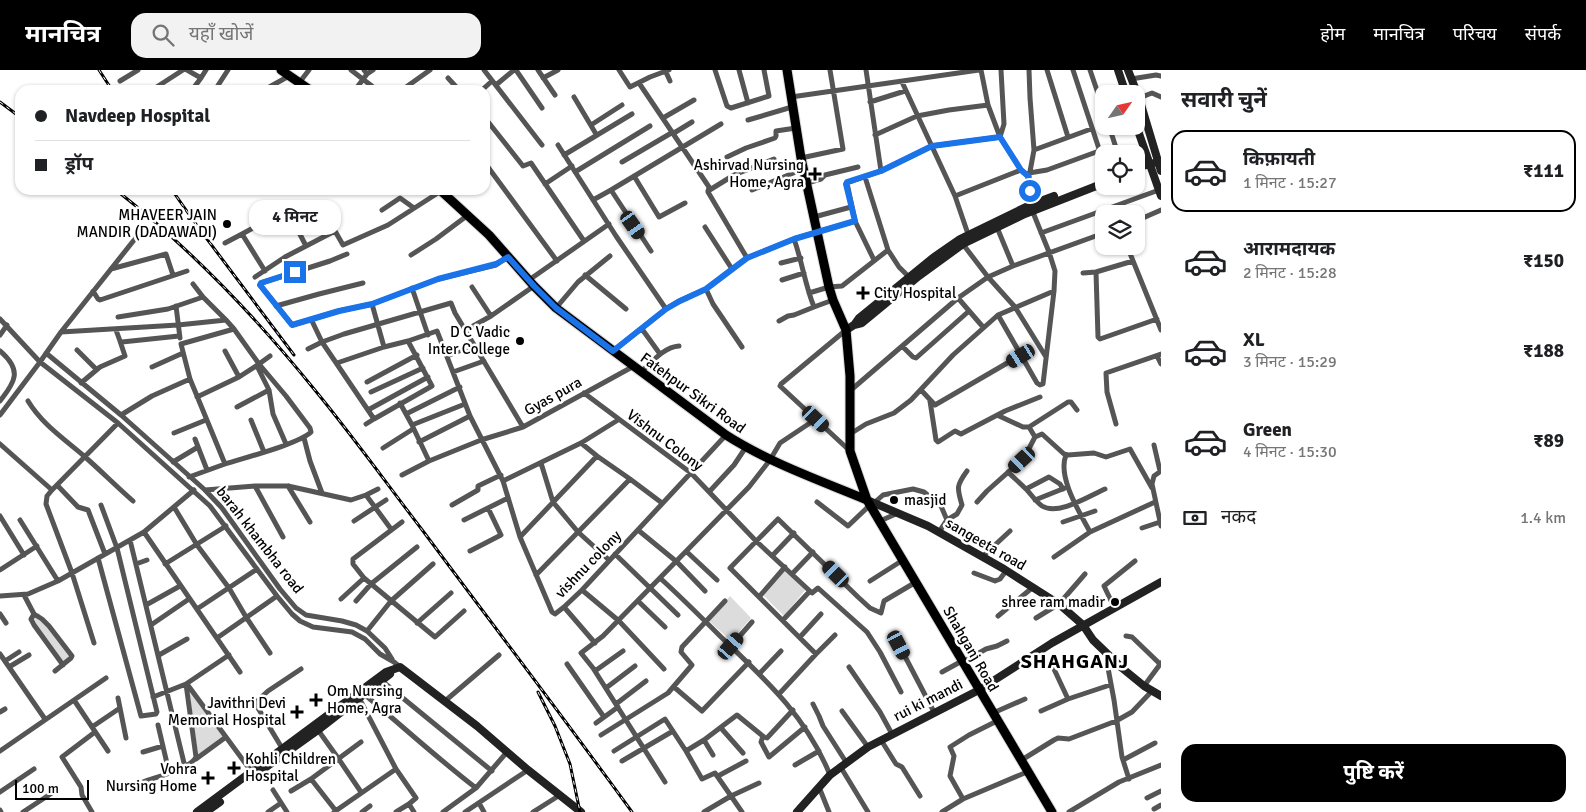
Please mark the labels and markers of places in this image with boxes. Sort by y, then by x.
place label: Ashirvad Nursing Home, Agra [694,156,804,191]
marker: Ashirvad Nursing Home, Agra [808,167,822,181]
place label: MHAVEER JAIN MANDIR (DADAWADI) [77,206,217,241]
marker: MHAVEER JAIN MANDIR (DADAWADI) [221,218,233,230]
place label: City Hospital [874,284,956,302]
marker: City Hospital [856,286,870,300]
place label: D C Vadic Inter College [428,323,510,358]
marker: D C Vadic Inter College [514,335,526,347]
place label: masjid [904,491,946,509]
marker: masjid [888,494,900,506]
place label: shree ram madir [1001,593,1105,611]
marker: shree ram madir [1109,596,1121,608]
place label: Om Nursing Home, Agra [327,682,403,717]
marker: Om Nursing Home, Agra [309,693,323,707]
place label: Javithri Devi Memorial Hospital [168,694,286,729]
marker: Javithri Devi Memorial Hospital [290,705,304,719]
place label: Kohli Children Hospital [245,750,336,785]
place label: Vohra Nursing Home [106,760,197,795]
marker: Kohli Children Hospital [227,761,241,775]
marker: Vohra Nursing Home [201,771,215,785]

